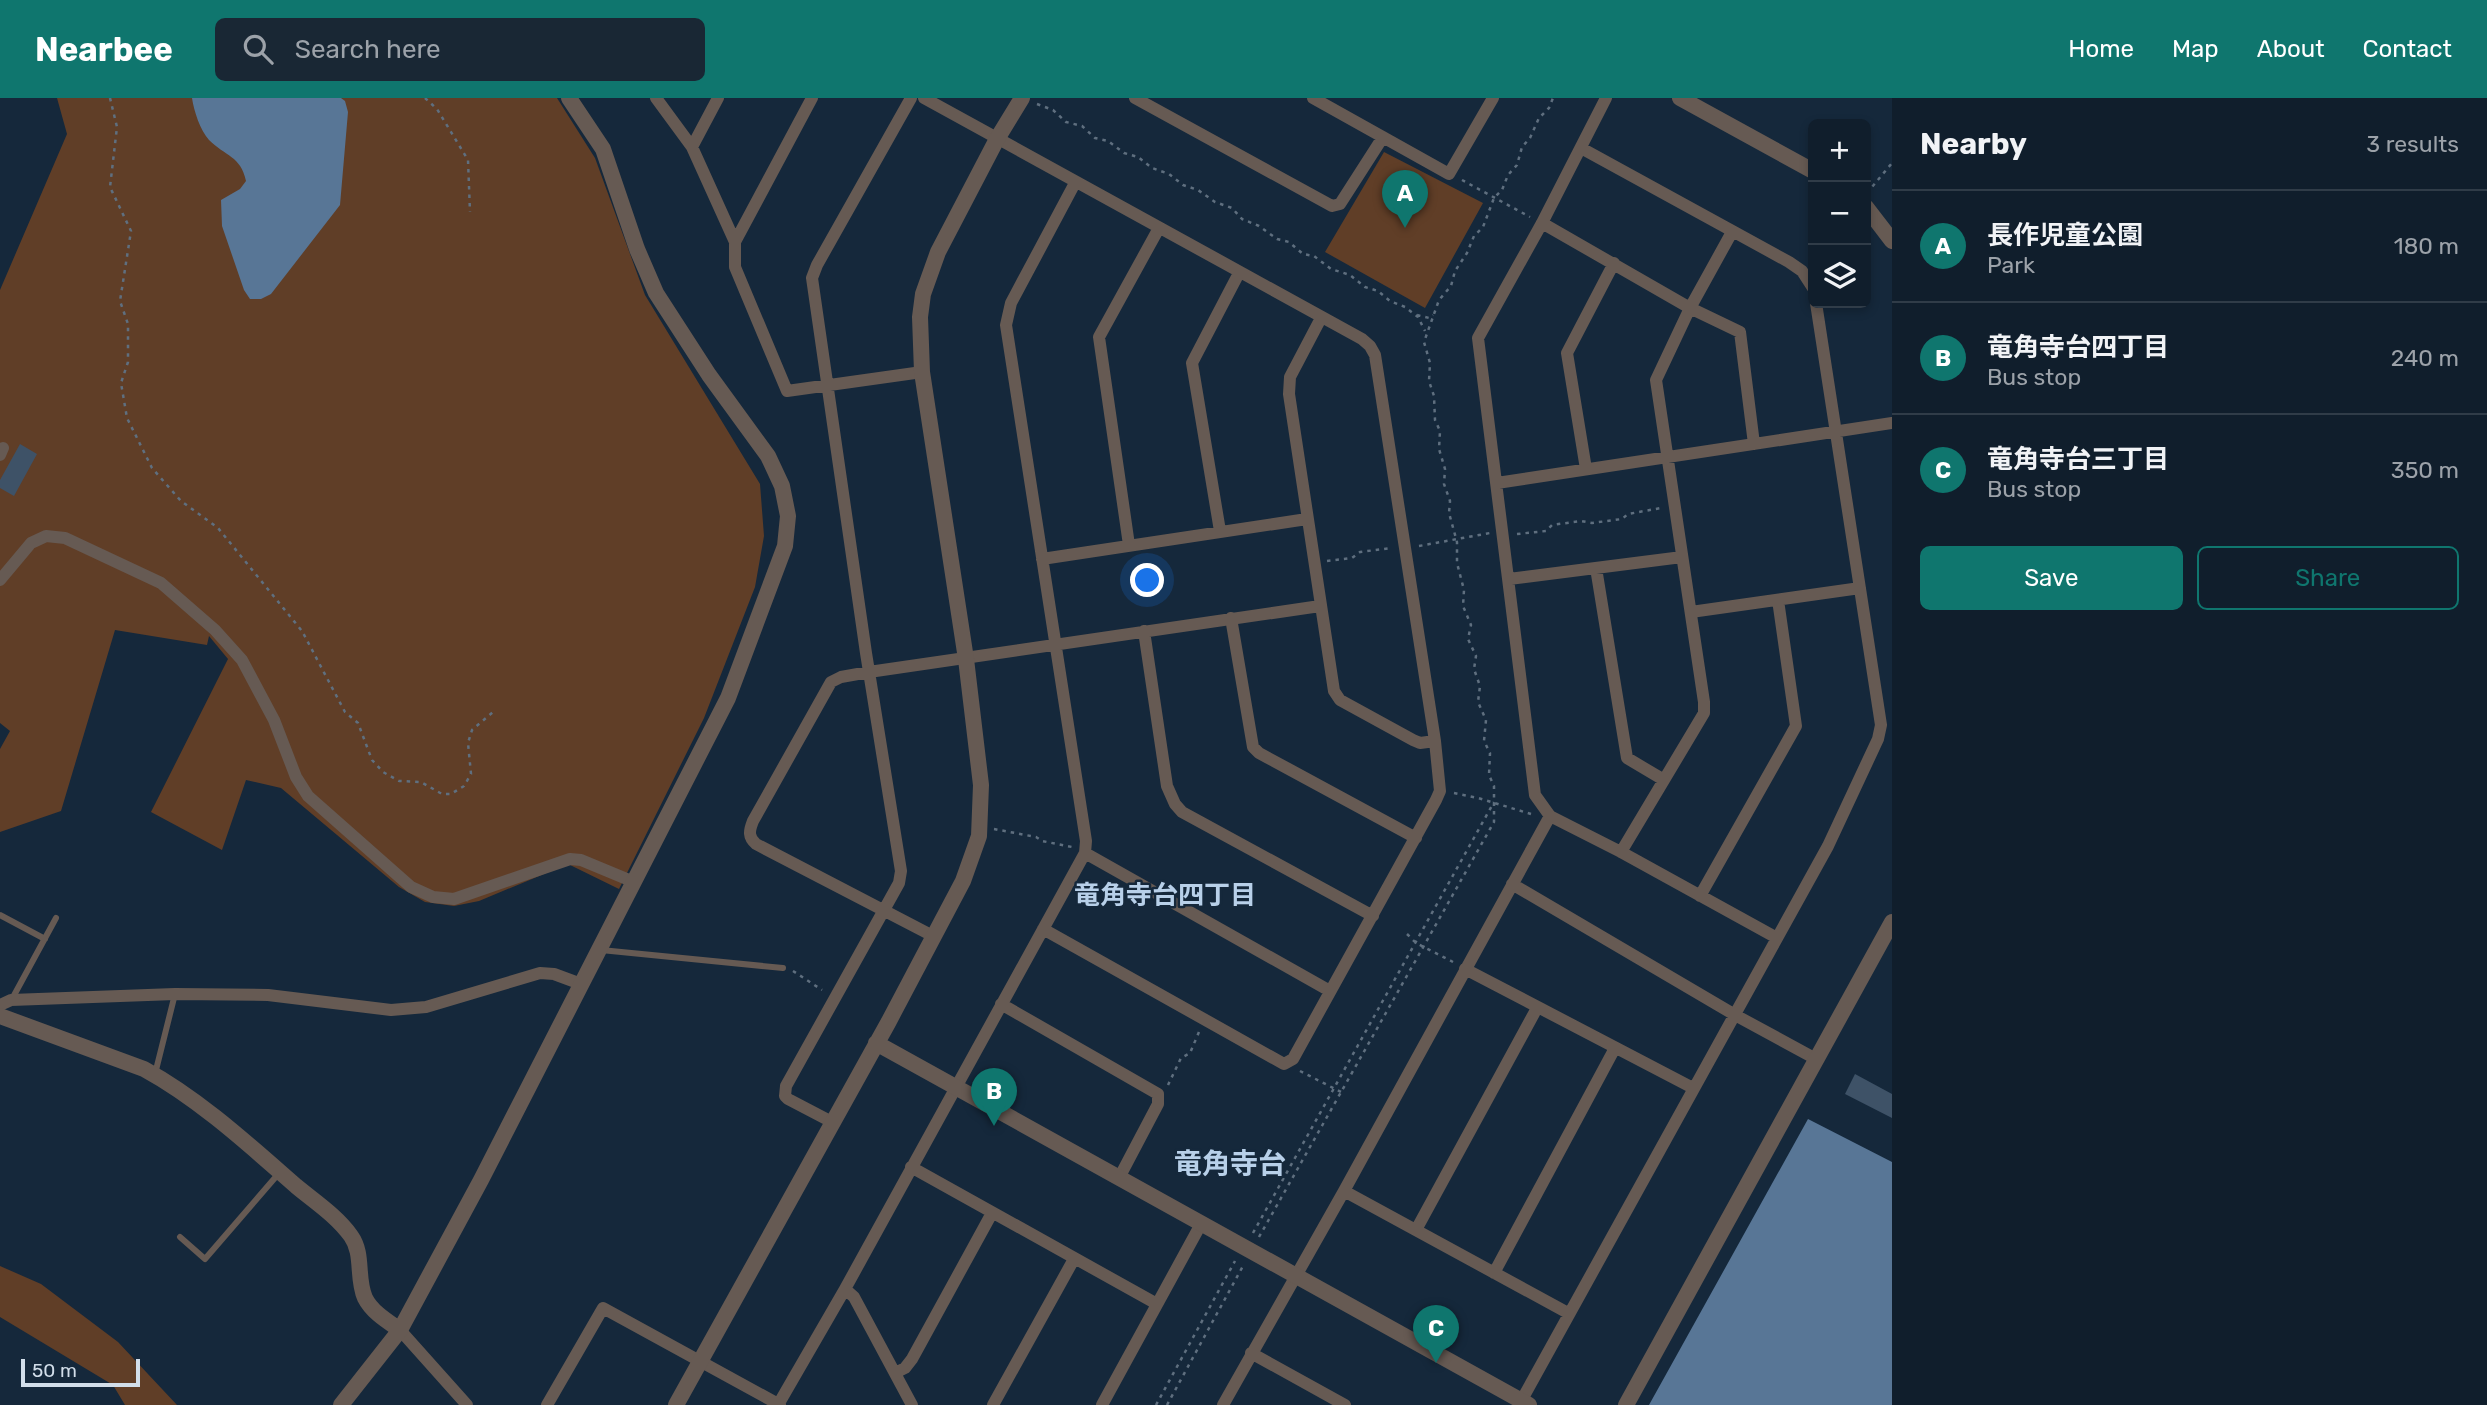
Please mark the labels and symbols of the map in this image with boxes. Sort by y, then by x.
pin: A [1382,170,1428,228]
your location [1130,563,1164,597]
district label: 竜角寺台四丁目 [1074,880,1256,911]
pin: B [971,1068,1017,1126]
district label: 竜角寺台 [1174,1147,1286,1180]
pin: C [1413,1305,1459,1363]
scale bar [21,1356,140,1388]

